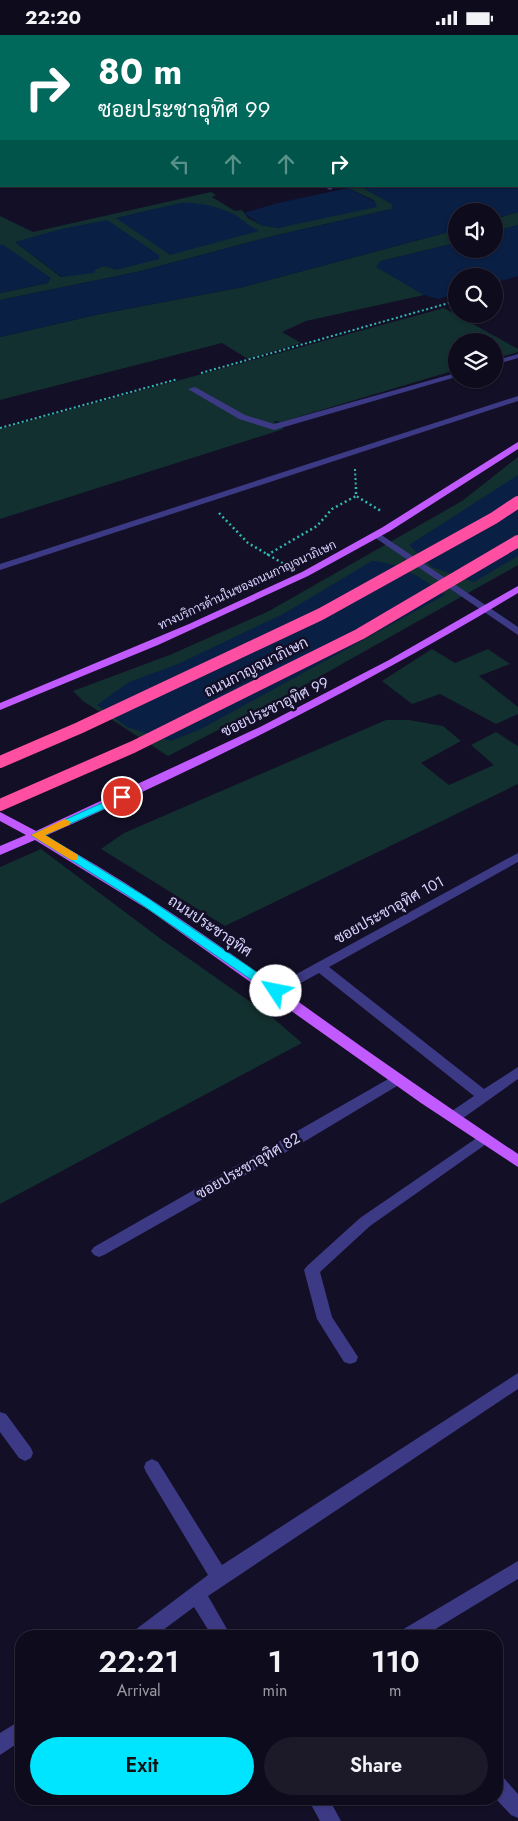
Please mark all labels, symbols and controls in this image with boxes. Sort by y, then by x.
text: 22:20 [25,4,81,31]
text: 80 m [98,47,182,97]
icon: right [15,55,80,120]
text: ซอยประชาอุทิศ 99 [98,93,270,125]
icon: left [166,150,194,178]
icon: ahead [219,150,247,178]
icon: ahead [272,150,300,178]
icon: right [325,150,353,178]
map controls [448,203,503,388]
button: sound [448,203,503,258]
button: search [448,268,503,323]
button: layers [448,333,503,388]
street label: ทางบริการด้านในของถนนกาญจนาภิเษก [155,536,339,634]
street label: ถนนกาญจนาภิเษก [200,631,312,703]
street label: ซอยประชาอุทิศ 99 [217,671,333,743]
pin [101,776,143,818]
icon: arrive [108,783,136,811]
street label: ซอยประชาอุทิศ 101 [330,871,448,949]
street label: ถนนประชาอุทิศ [164,890,256,962]
position arrow [249,964,301,1016]
street label: ซอยประชาอุทิศ 82 [192,1127,304,1205]
text: 22:21 [98,1640,179,1683]
text: 1 [268,1640,282,1683]
text: 110 [371,1640,420,1683]
text: Arrival [117,1679,161,1702]
text: min [262,1679,288,1702]
text: m [389,1679,401,1702]
button: Exit [30,1737,254,1795]
button: Share [264,1737,488,1795]

